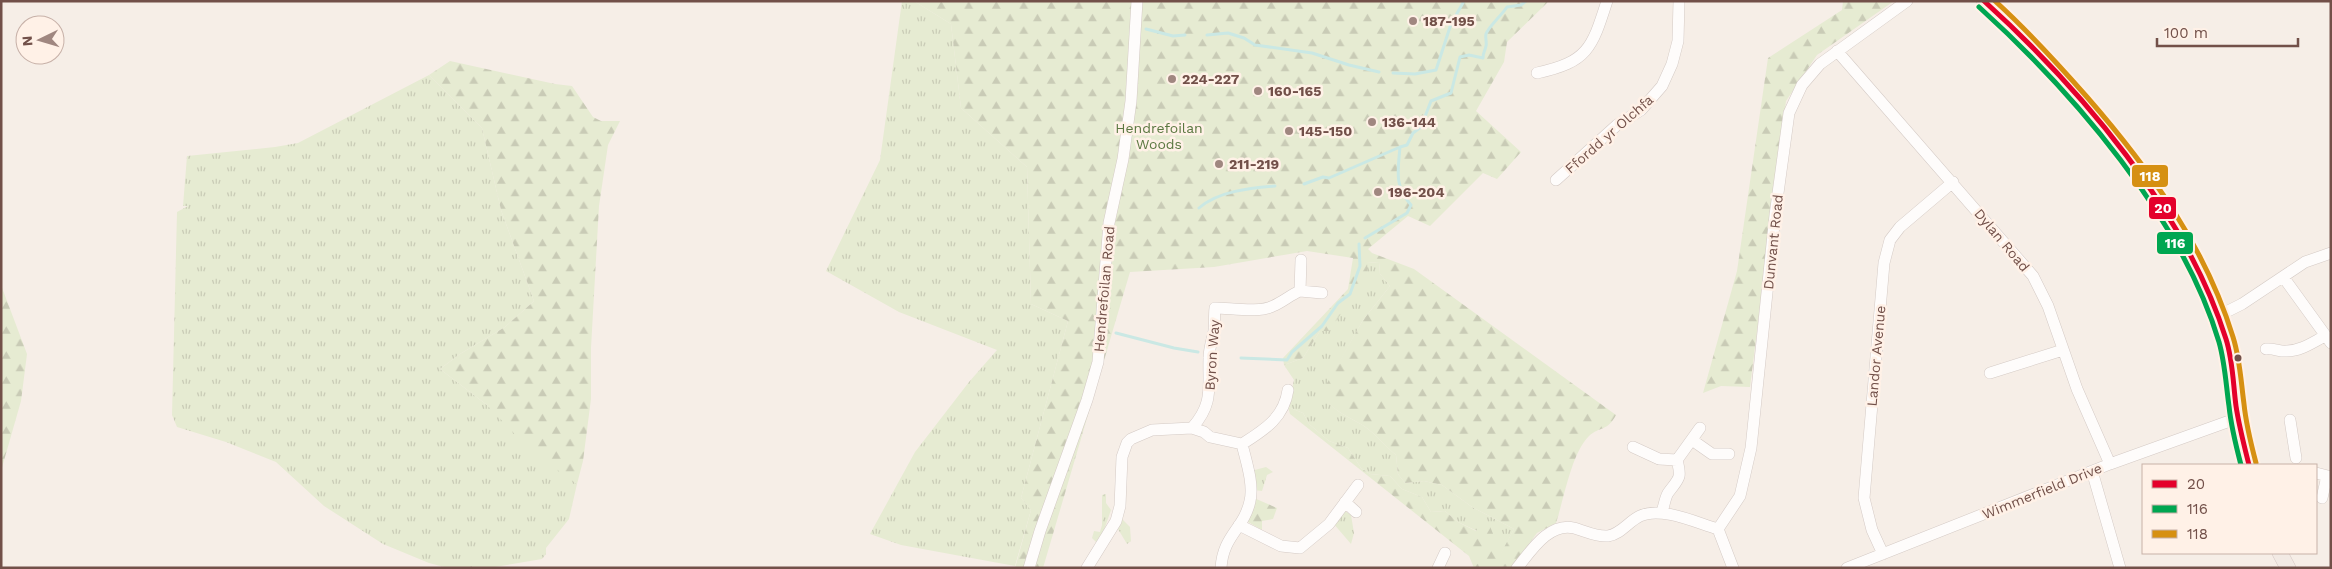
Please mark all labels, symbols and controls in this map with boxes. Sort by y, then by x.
place label: 187-195 [1423,13,1475,29]
north arrow [15,15,65,65]
marker: 187-195 [1407,15,1419,27]
scale bar [2157,15,2298,47]
text: 100 m [2164,24,2208,42]
text: N [19,35,35,47]
place label: 224-227 [1182,71,1240,87]
marker: 224-227 [1166,73,1178,85]
place label: 160-165 [1268,83,1321,99]
marker: 160-165 [1252,85,1264,97]
street label: Ffordd yr Olchfa [1562,91,1656,176]
place label: 136-144 [1382,114,1436,130]
marker: 136-144 [1366,116,1378,128]
park label: Hendrefoilan Woods [1115,120,1203,152]
place label: 145-150 [1299,123,1352,139]
marker: 145-150 [1283,125,1295,137]
place label: 211-219 [1229,156,1279,172]
marker: 211-219 [1213,158,1225,170]
line badge: 118 [2131,164,2169,188]
text: 118 [2140,168,2161,184]
place label: 196-204 [1388,184,1444,200]
marker: 196-204 [1372,186,1384,198]
street label: Dunvant Road [1760,194,1786,290]
line badge: 20 [2148,196,2177,220]
text: 20 [2154,200,2172,216]
street label: Dylan Road [1971,205,2033,275]
street label: Hendrefoilan Road [1091,225,1117,353]
line badge: 116 [2156,231,2194,255]
text: 116 [2165,235,2186,251]
street label: Landor Avenue [1864,305,1888,407]
street label: Byron Way [1202,318,1223,391]
unlabelled marker [2233,353,2243,363]
street label: Wimmerfield Drive [1980,460,2104,522]
legend [2142,464,2317,554]
text: 20 [2187,475,2205,493]
text: 116 [2187,500,2208,518]
text: 118 [2187,525,2208,543]

